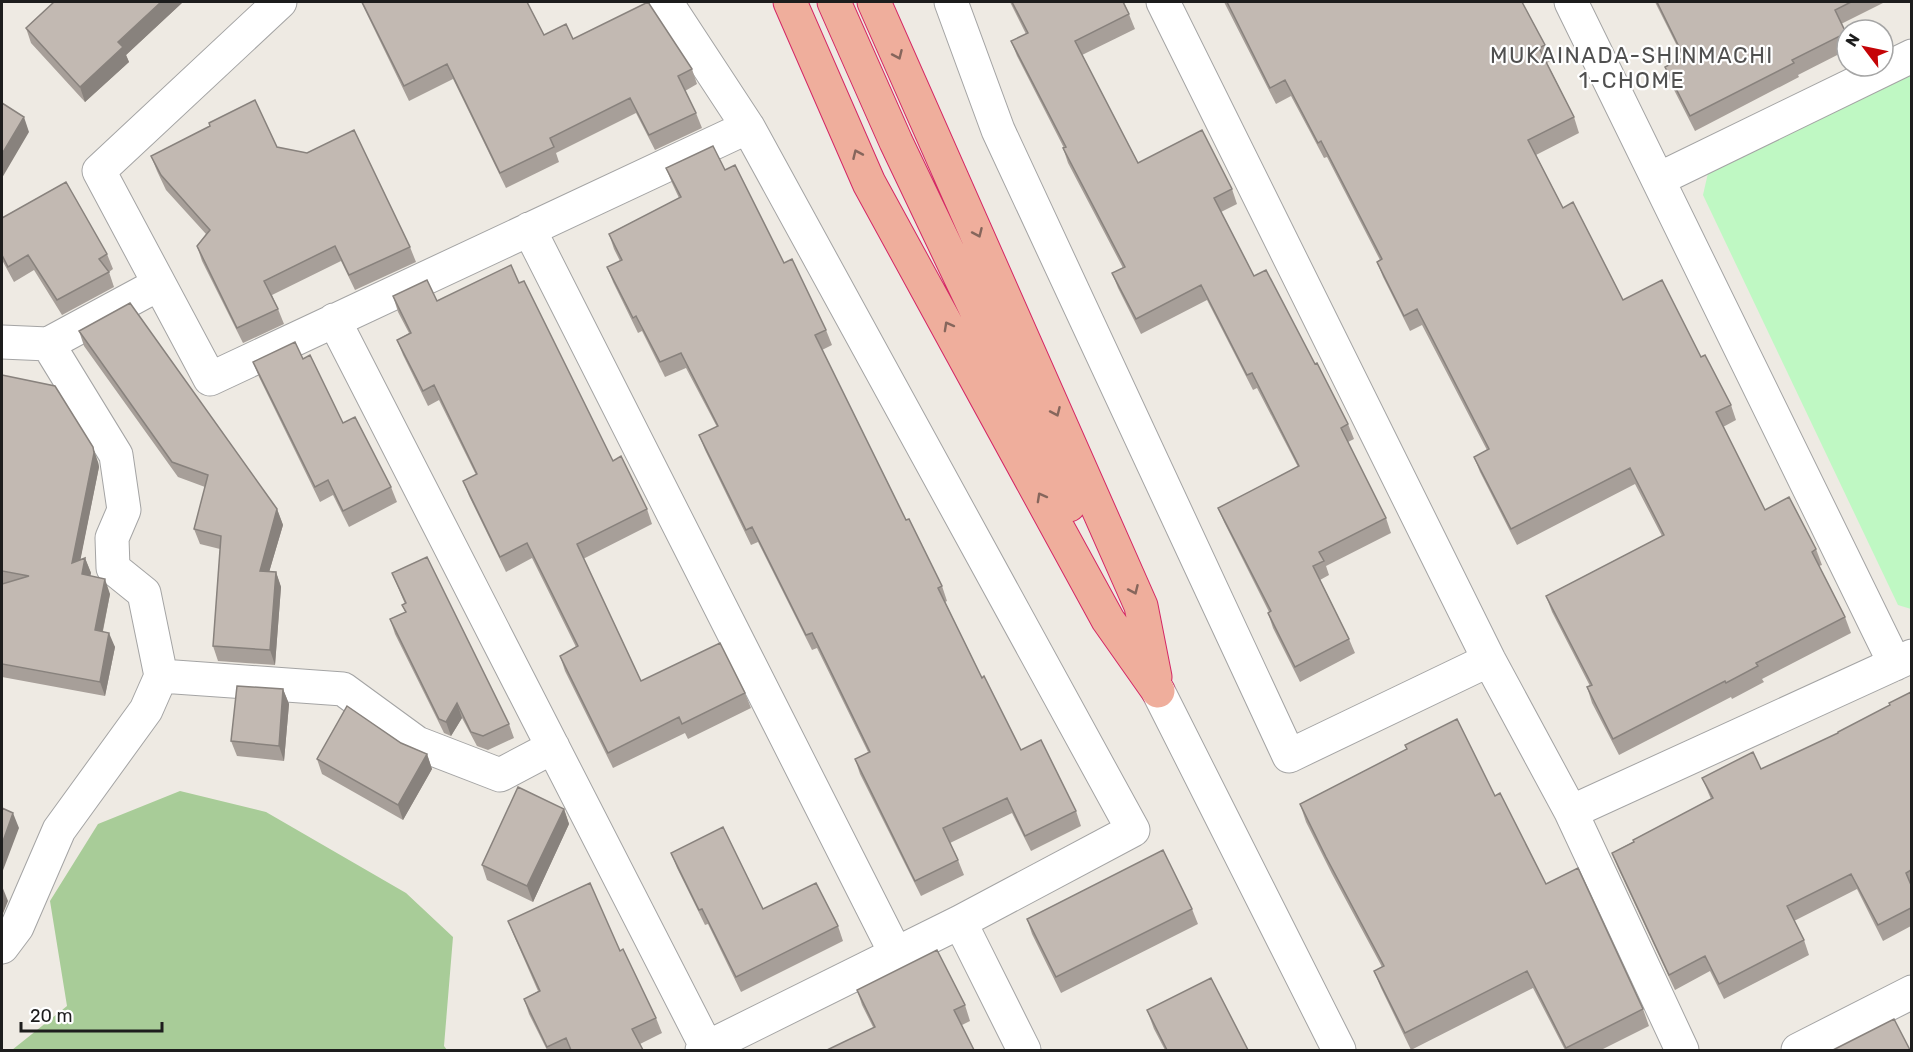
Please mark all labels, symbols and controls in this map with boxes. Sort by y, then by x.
north arrow [1835,18,1895,78]
text: N [1842,30,1864,50]
district label: MUKAINADA-SHINMACHI 1-CHOME [1490,42,1774,94]
one-way arrow [891,48,903,59]
one-way arrow [852,149,864,160]
one-way arrow [971,227,983,238]
one-way arrow [944,322,955,333]
one-way arrow [1049,405,1061,416]
one-way arrow [1037,493,1048,504]
one-way arrow [1127,584,1139,595]
scale bar [21,995,162,1033]
text: 20 m [30,1005,72,1027]

